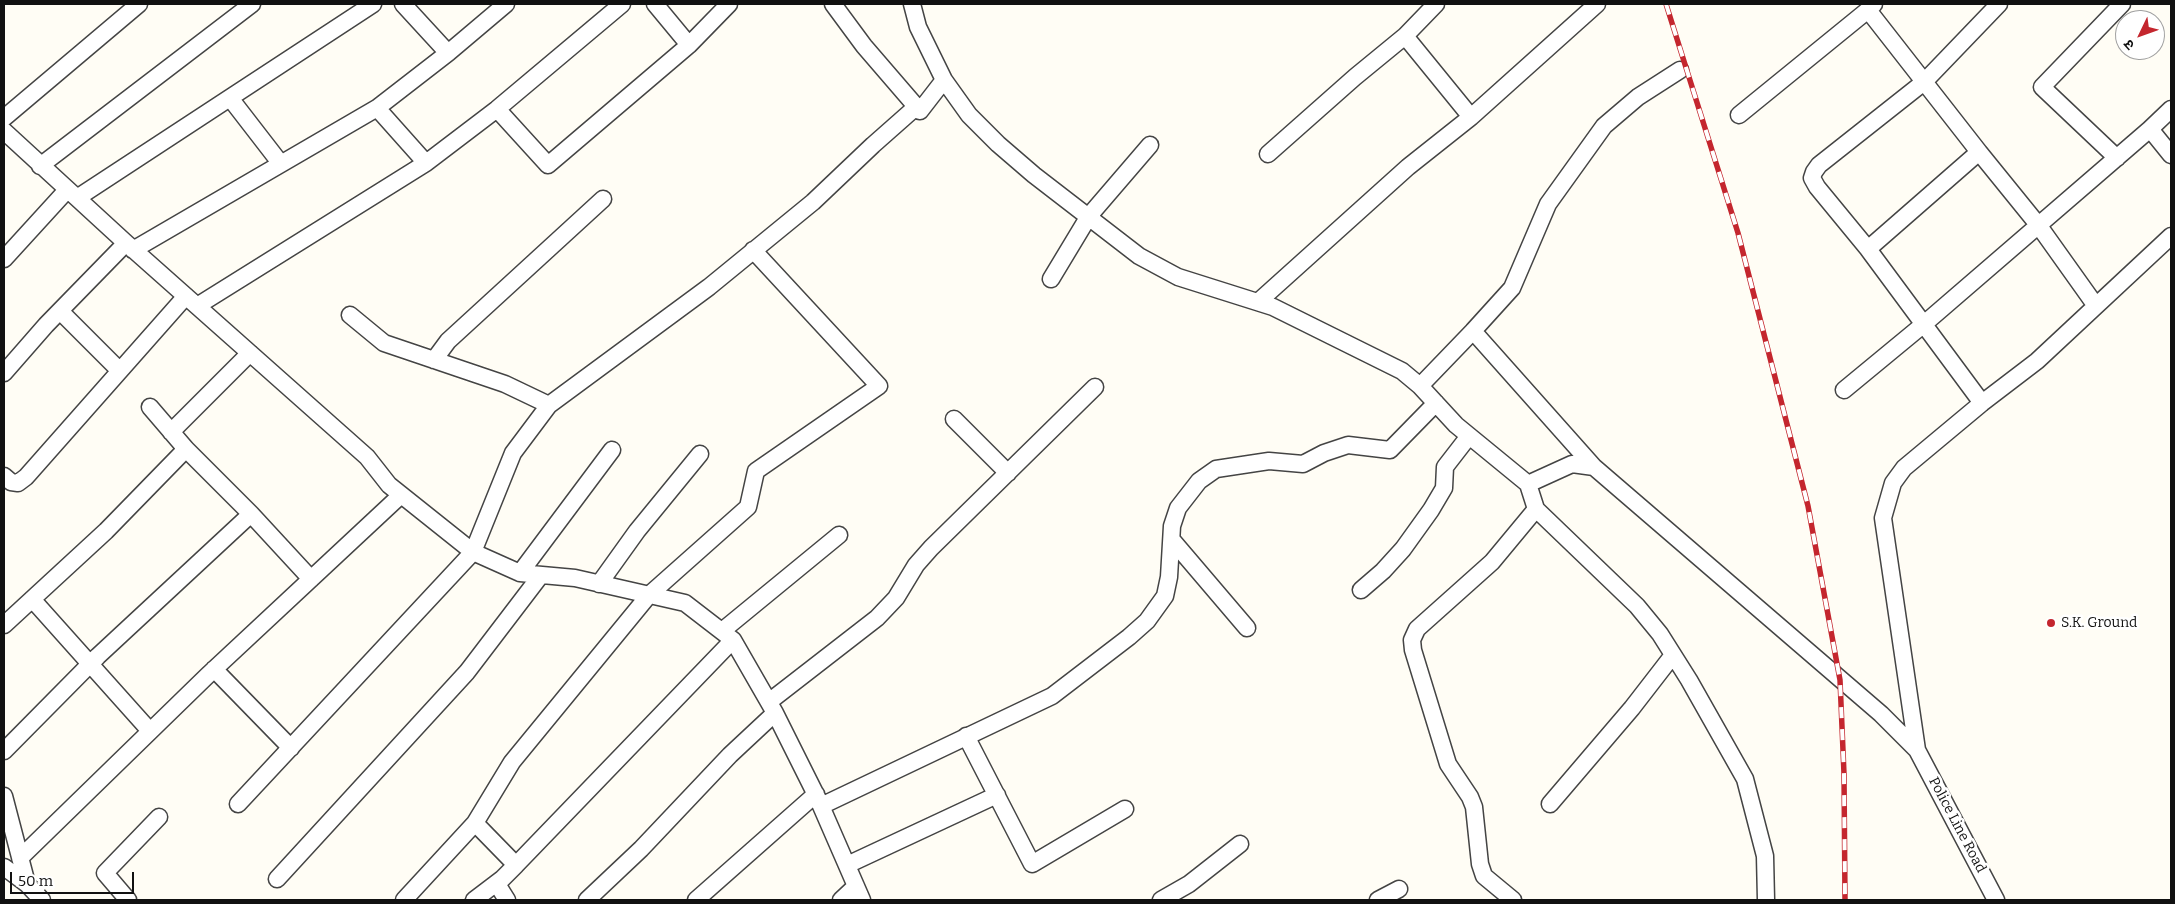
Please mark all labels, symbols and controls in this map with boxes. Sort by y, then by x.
north arrow [2115,10,2165,60]
text: उ [2120,36,2138,53]
place label: S.K. Ground [2061,615,2137,631]
marker: S.K. Ground [2045,617,2057,629]
street label: Police Line Road [1925,774,1989,876]
scale bar [12,862,136,894]
text: 50 m [18,872,53,890]

